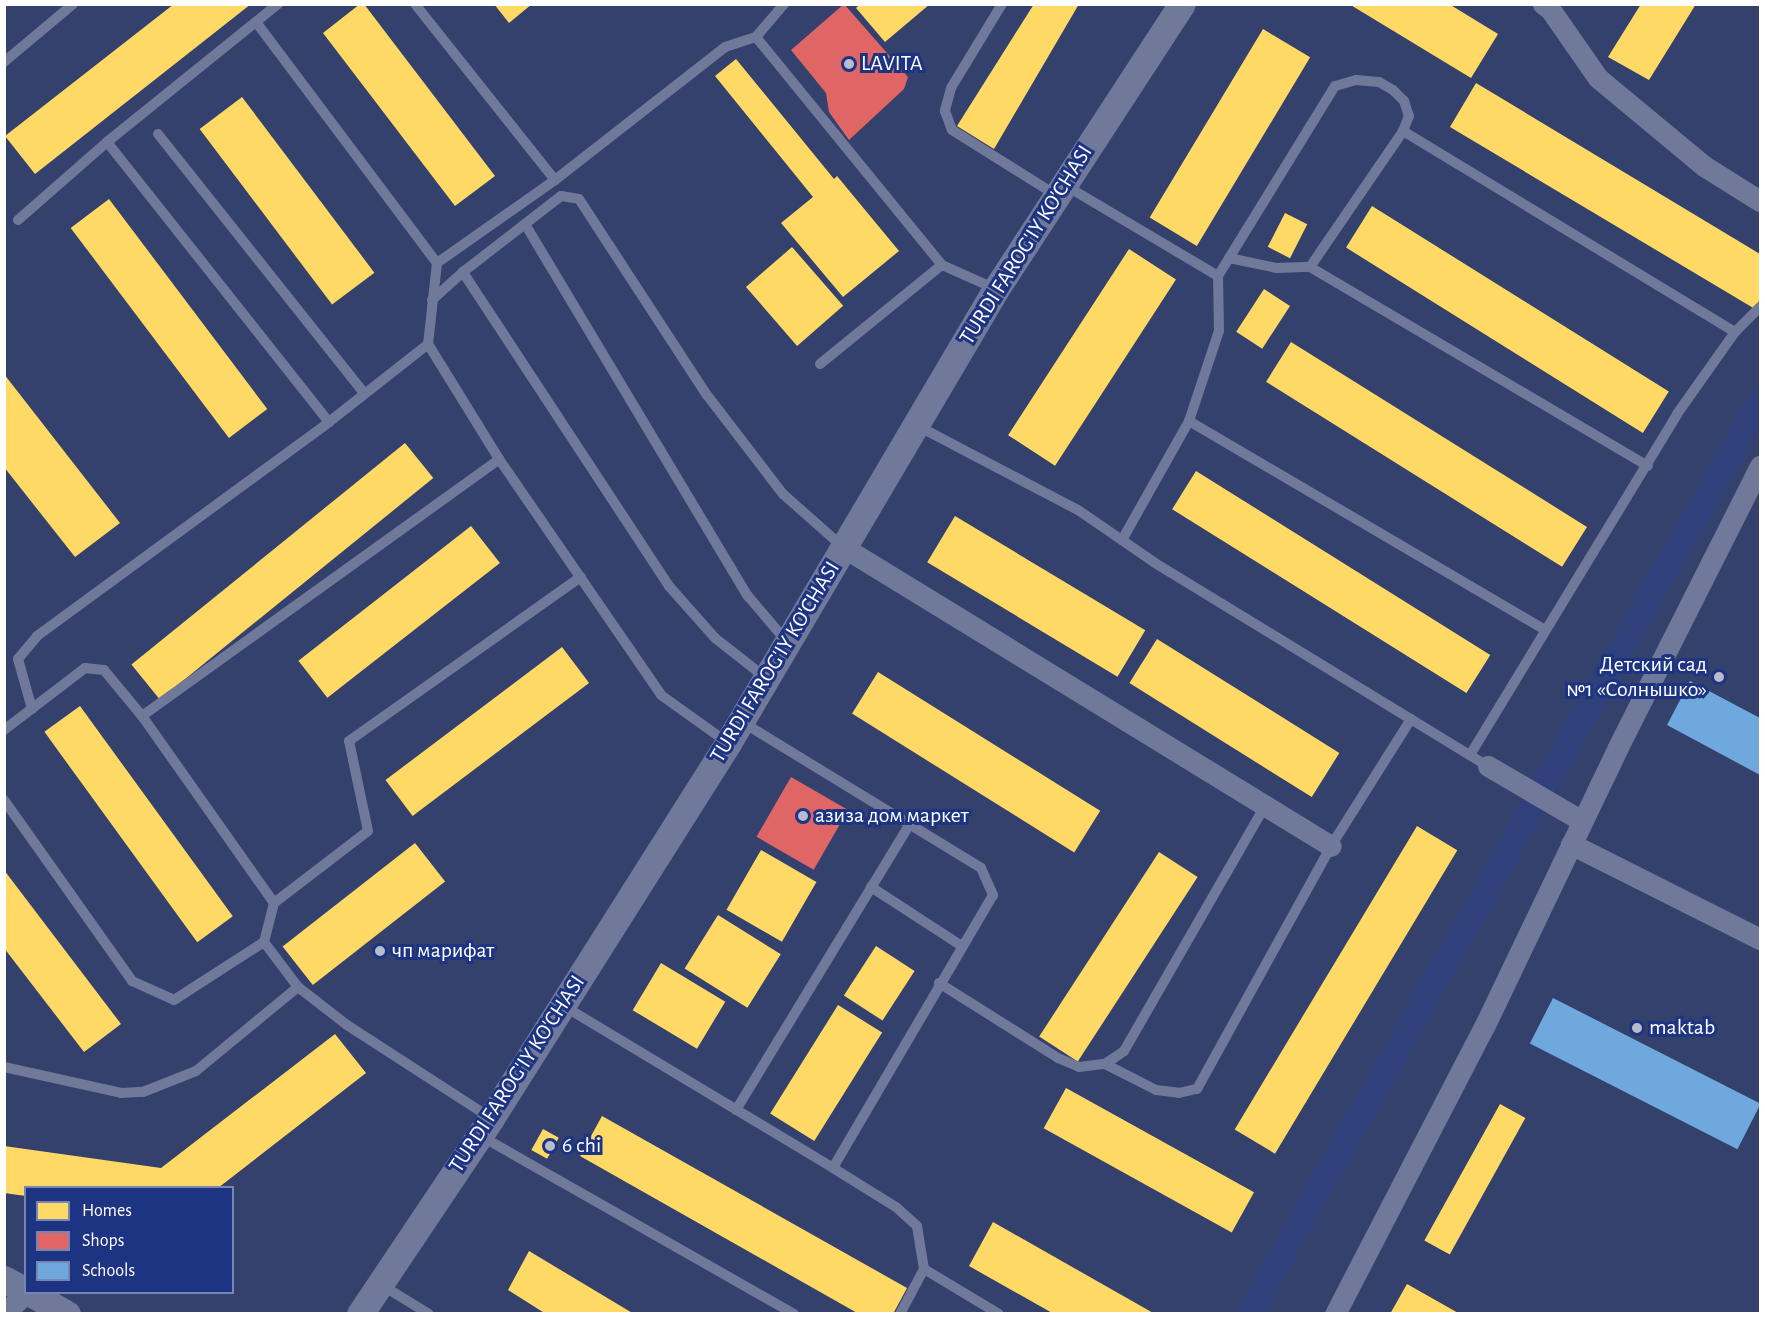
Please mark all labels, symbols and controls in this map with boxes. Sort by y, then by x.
place label: LAVITA [861,51,923,77]
marker: LAVITA [842,57,856,71]
street label: TURDI FAROG'IY KO'CHASI [954,140,1098,350]
street label: TURDI FAROG'IY KO'CHASI [704,557,846,767]
place label: Детский сад №1 «Солнышко» [1566,651,1707,702]
marker: Детский сад №1 «Солнышко» [1712,670,1726,684]
place label: азиза дом маркет [815,803,969,829]
marker: азиза дом маркет [796,809,810,823]
place label: чп марифат [392,938,494,964]
marker: чп марифат [373,944,387,958]
street label: TURDI FAROG'IY KO'CHASI [443,970,591,1178]
place label: maktab [1649,1015,1715,1041]
marker: maktab [1630,1021,1644,1035]
place label: 6 chi [562,1133,601,1159]
marker: 6 chi [543,1139,557,1153]
legend [24,1186,234,1294]
text: Homes [82,1202,132,1220]
text: Shops [82,1232,124,1250]
text: Schools [82,1262,135,1280]

